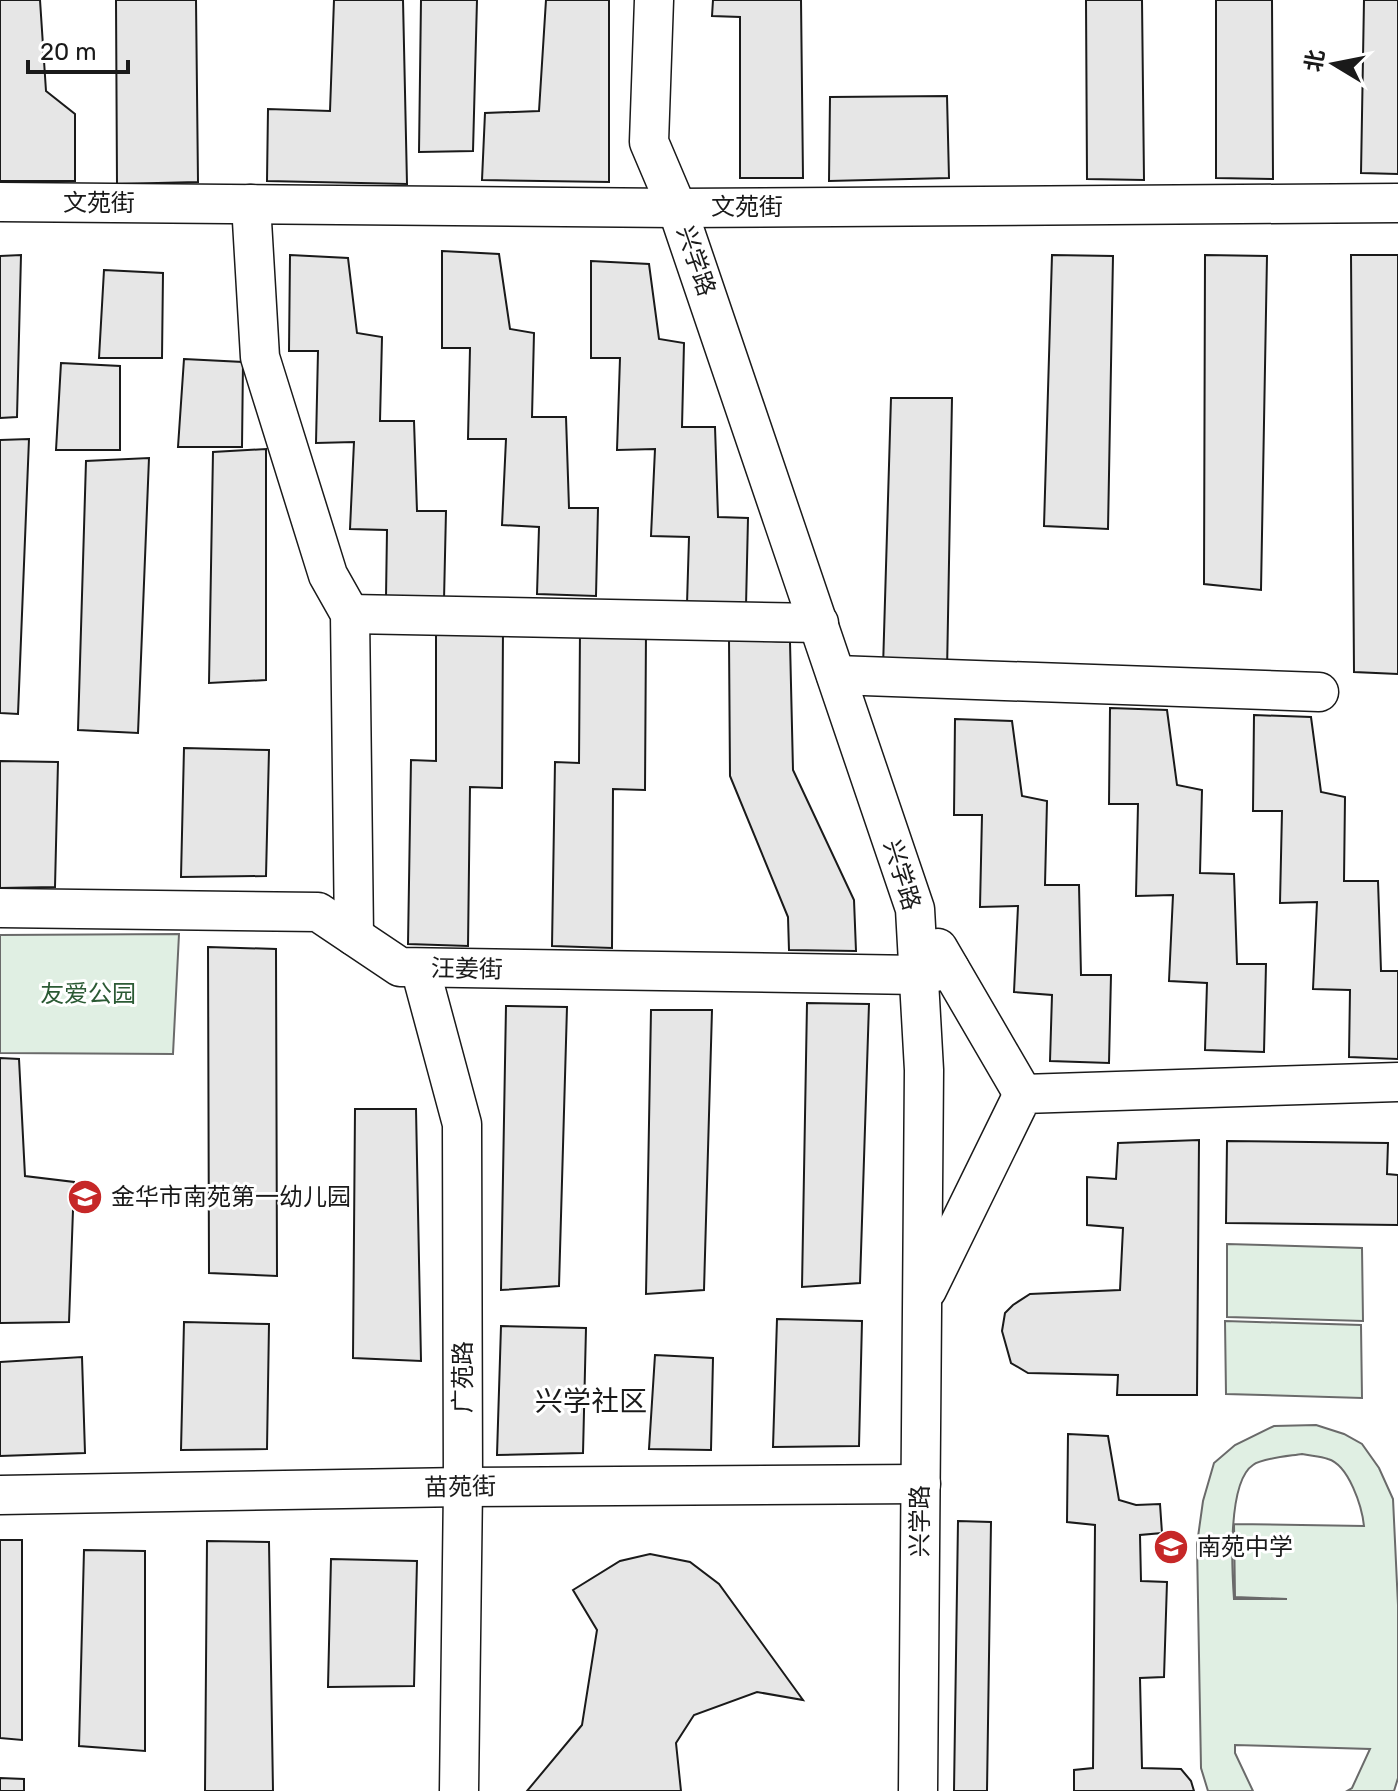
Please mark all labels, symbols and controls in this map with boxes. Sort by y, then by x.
scale bar [28,24,128,74]
north arrow [1294,24,1374,104]
text: 20 m [40,38,97,66]
text: 北 [1300,47,1330,74]
street label: 文苑街 [63,189,135,217]
street label: 文苑街 [711,193,783,221]
street label: 兴学路 [671,222,721,300]
street label: 兴学路 [878,836,926,914]
street label: 汪姜街 [431,954,503,984]
park label: 友爱公园 [40,980,136,1008]
school or university icon: 金华市南苑第一幼儿园 [66,1178,104,1216]
place label: 金华市南苑第一幼儿园 [111,1183,351,1211]
street label: 广苑路 [449,1341,477,1413]
district label: 兴学社区 [535,1385,647,1418]
street label: 苗苑街 [424,1472,496,1502]
street label: 兴学路 [906,1485,934,1557]
school or university icon: 南苑中学 [1152,1528,1190,1566]
place label: 南苑中学 [1197,1533,1293,1561]

